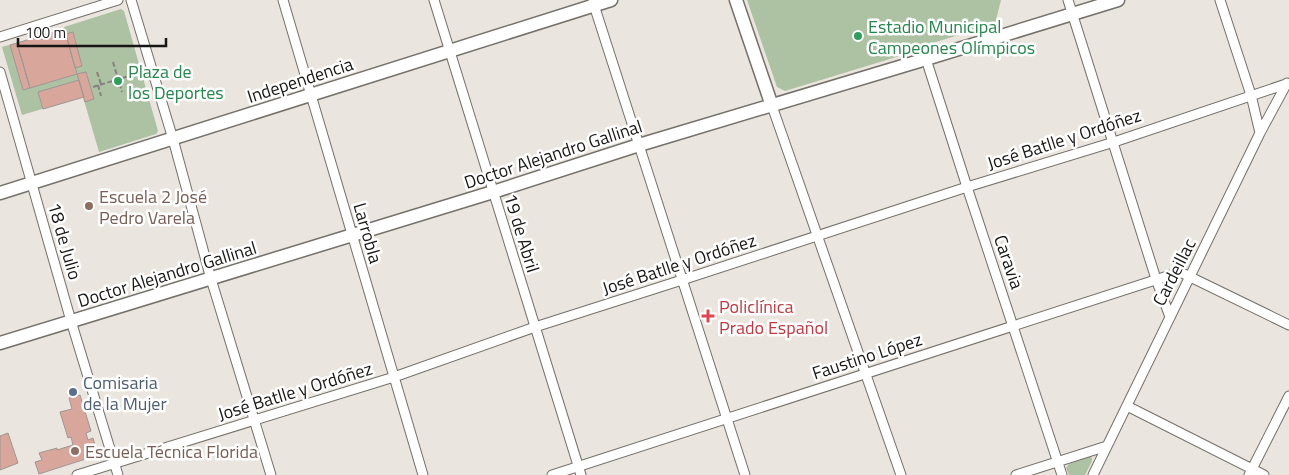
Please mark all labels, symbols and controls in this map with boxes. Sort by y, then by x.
place label: Estadio Municipal Campeones Olímpicos [868,13,1035,61]
scale bar [18,15,165,47]
text: 100 m [25,21,66,44]
marker: Estadio Municipal Campeones Olímpicos [852,30,864,42]
street label: Independencia [243,50,357,110]
place label: Plaza de los Deportes [128,58,224,106]
marker: Plaza de los Deportes [112,75,124,87]
street label: José Batlle y Ordóñez [984,101,1144,177]
street label: Doctor Alejandro Gallinal [460,112,646,196]
place label: Escuela 2 José Pedro Varela [99,183,207,231]
street label: 19 de Abril [497,190,547,276]
street label: 18 de Julio [41,199,89,283]
street label: Larrobla [346,199,390,267]
marker: Escuela 2 José Pedro Varela [83,200,95,212]
street label: José Batlle y Ordóñez [599,226,759,302]
street label: Caravia [987,231,1031,293]
street label: Cardeillac [1146,233,1203,310]
street label: Doctor Alejandro Gallinal [74,234,260,314]
place label: Policlínica Prado Español [719,293,828,341]
marker: Policlínica Prado Español [701,309,715,323]
street label: Faustino López [809,326,925,386]
street label: José Batlle y Ordóñez [214,355,376,427]
place label: Comisaria de la Mujer [83,369,167,417]
marker: Comisaria de la Mujer [67,386,79,398]
place label: Escuela Técnica Florida [85,438,258,465]
marker: Escuela Técnica Florida [69,445,81,457]

